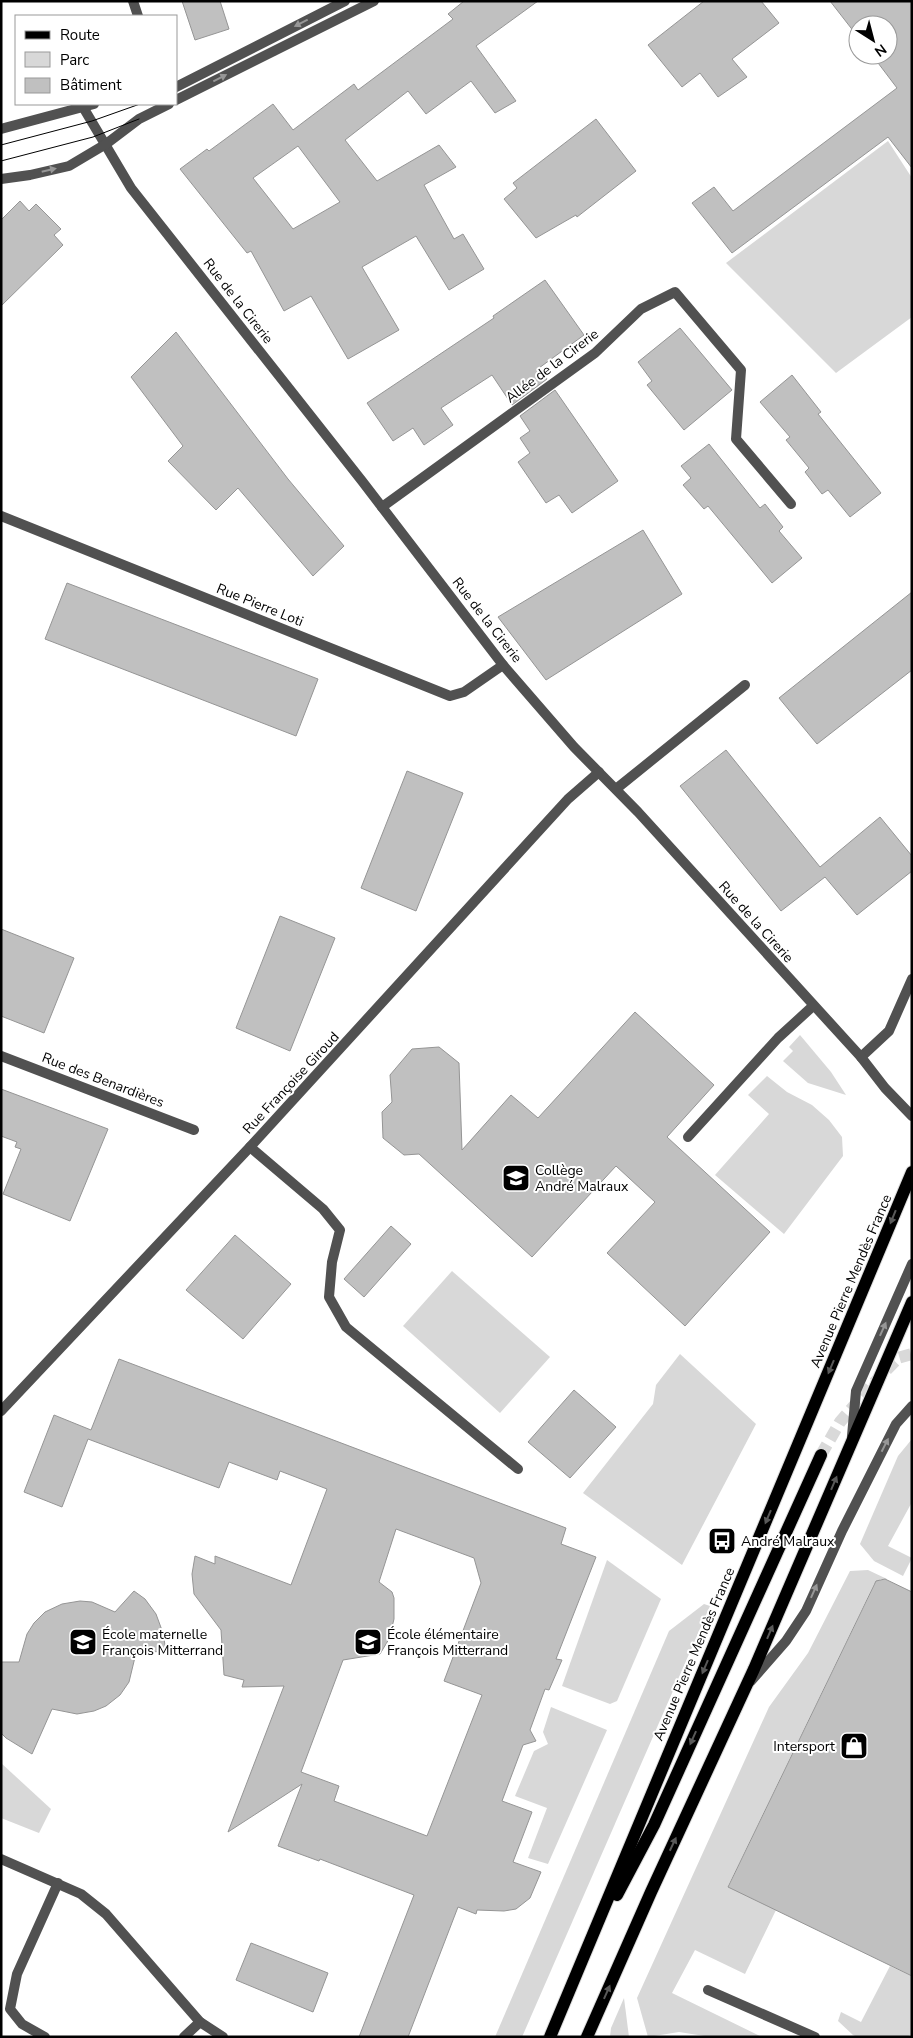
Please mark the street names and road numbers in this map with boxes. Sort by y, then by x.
street label: Rue de la Cirerie [199,254,277,348]
street label: Allée de la Cirerie [502,325,602,407]
street label: Rue de la Cirerie [448,573,526,667]
street label: Rue Pierre Loti [214,579,306,631]
street label: Rue de la Cirerie [714,877,798,967]
street label: Rue Françoise Giroud [239,1028,343,1138]
street label: Rue des Benardières [39,1048,167,1112]
street label: Avenue Pierre Mendès France [806,1191,896,1371]
street label: Avenue Pierre Mendès France [649,1564,739,1744]

